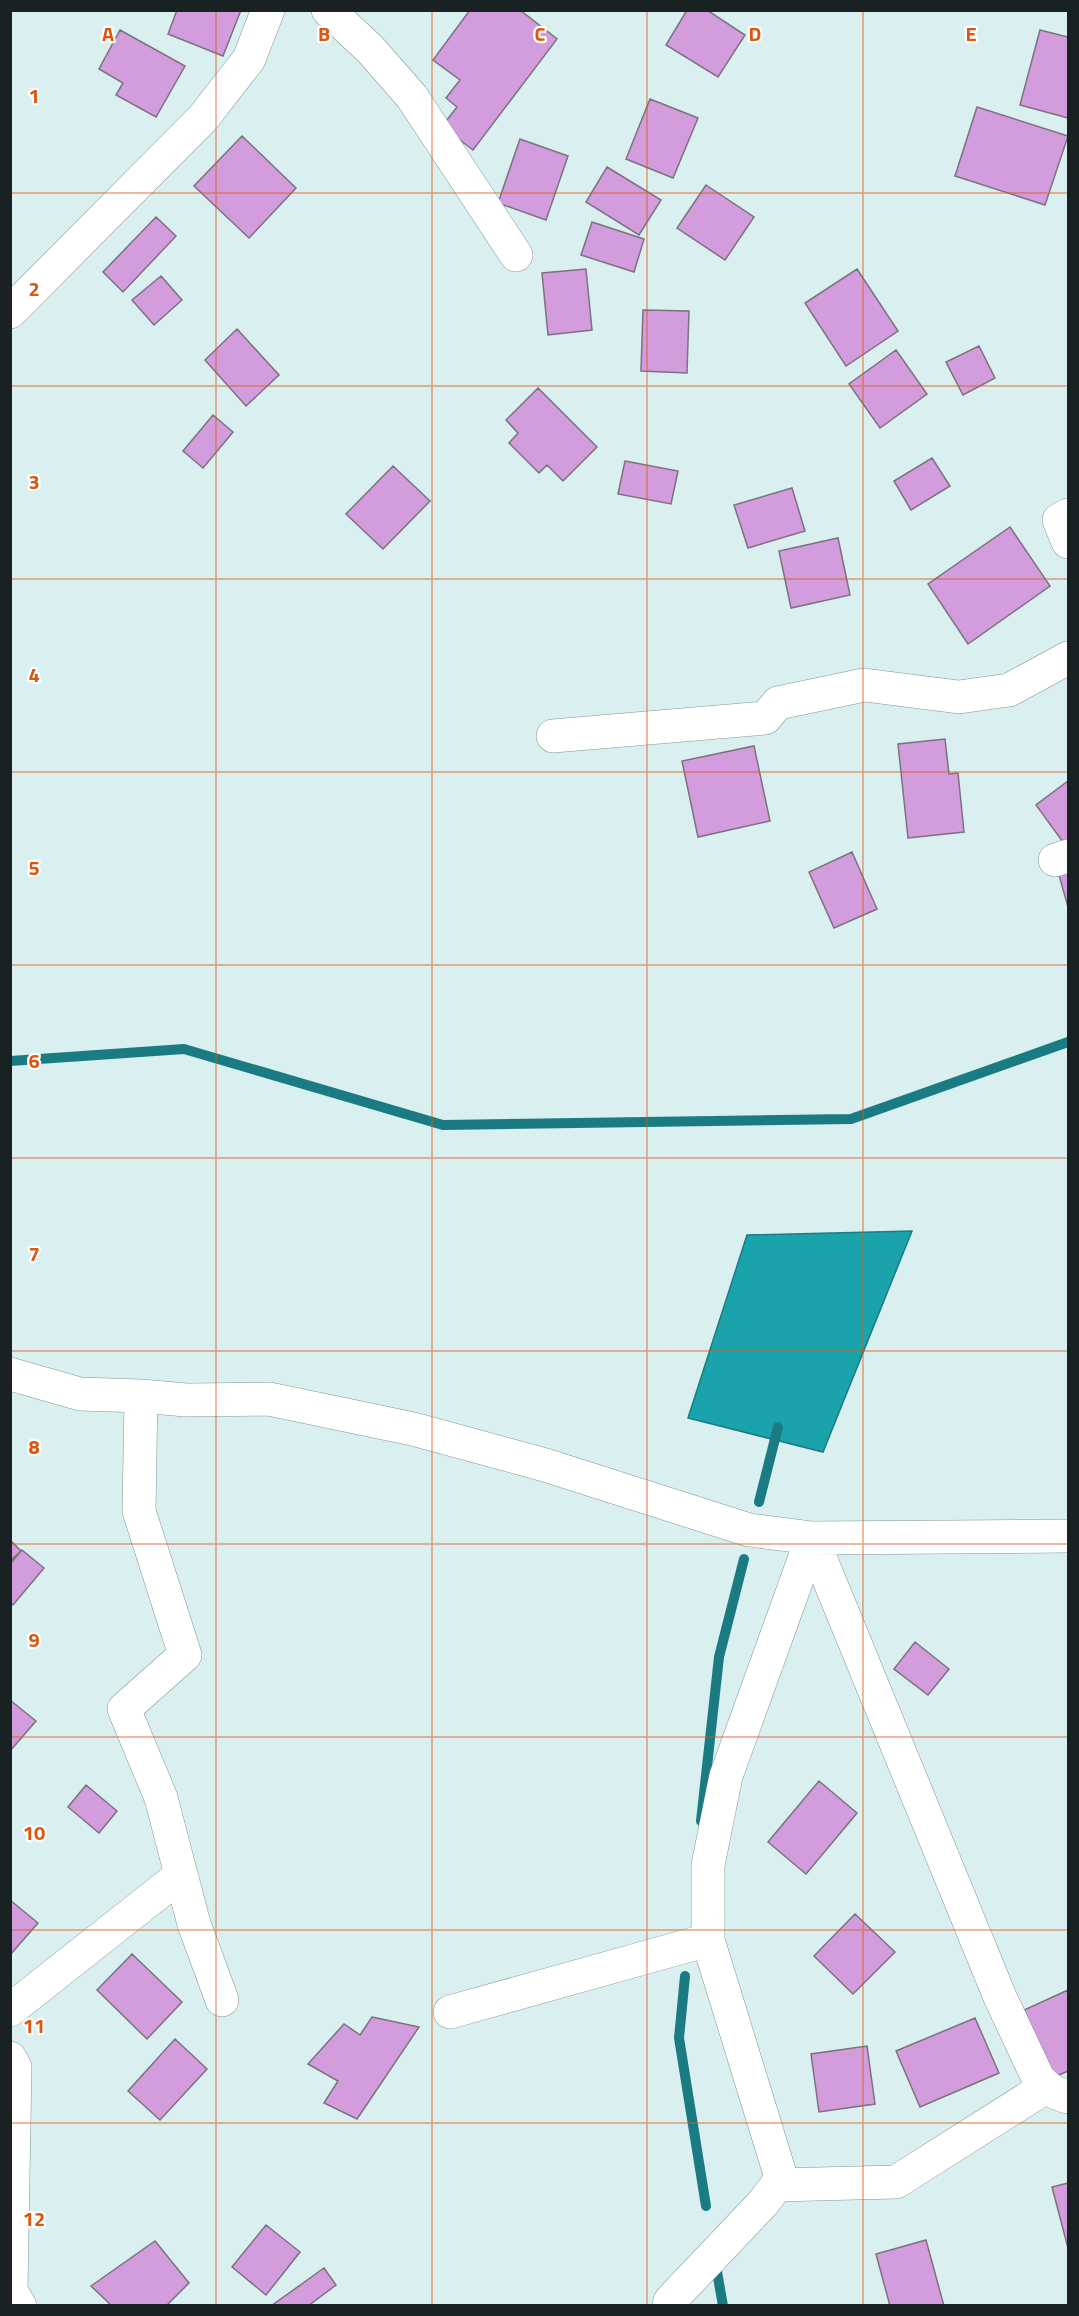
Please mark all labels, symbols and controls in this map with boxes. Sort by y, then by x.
text: A [102,18,114,49]
text: B [318,18,330,49]
text: C [535,18,546,49]
text: D [749,18,761,49]
text: E [965,18,977,49]
text: 1 [28,80,40,111]
text: 2 [28,273,40,304]
text: 3 [28,466,40,497]
text: 4 [28,659,40,690]
text: 5 [28,852,40,883]
text: 6 [28,1045,40,1076]
text: 7 [28,1238,40,1269]
text: 8 [28,1431,40,1462]
text: 9 [28,1624,40,1655]
text: 10 [23,1817,45,1848]
text: 11 [23,2010,45,2041]
text: 12 [23,2203,45,2234]

